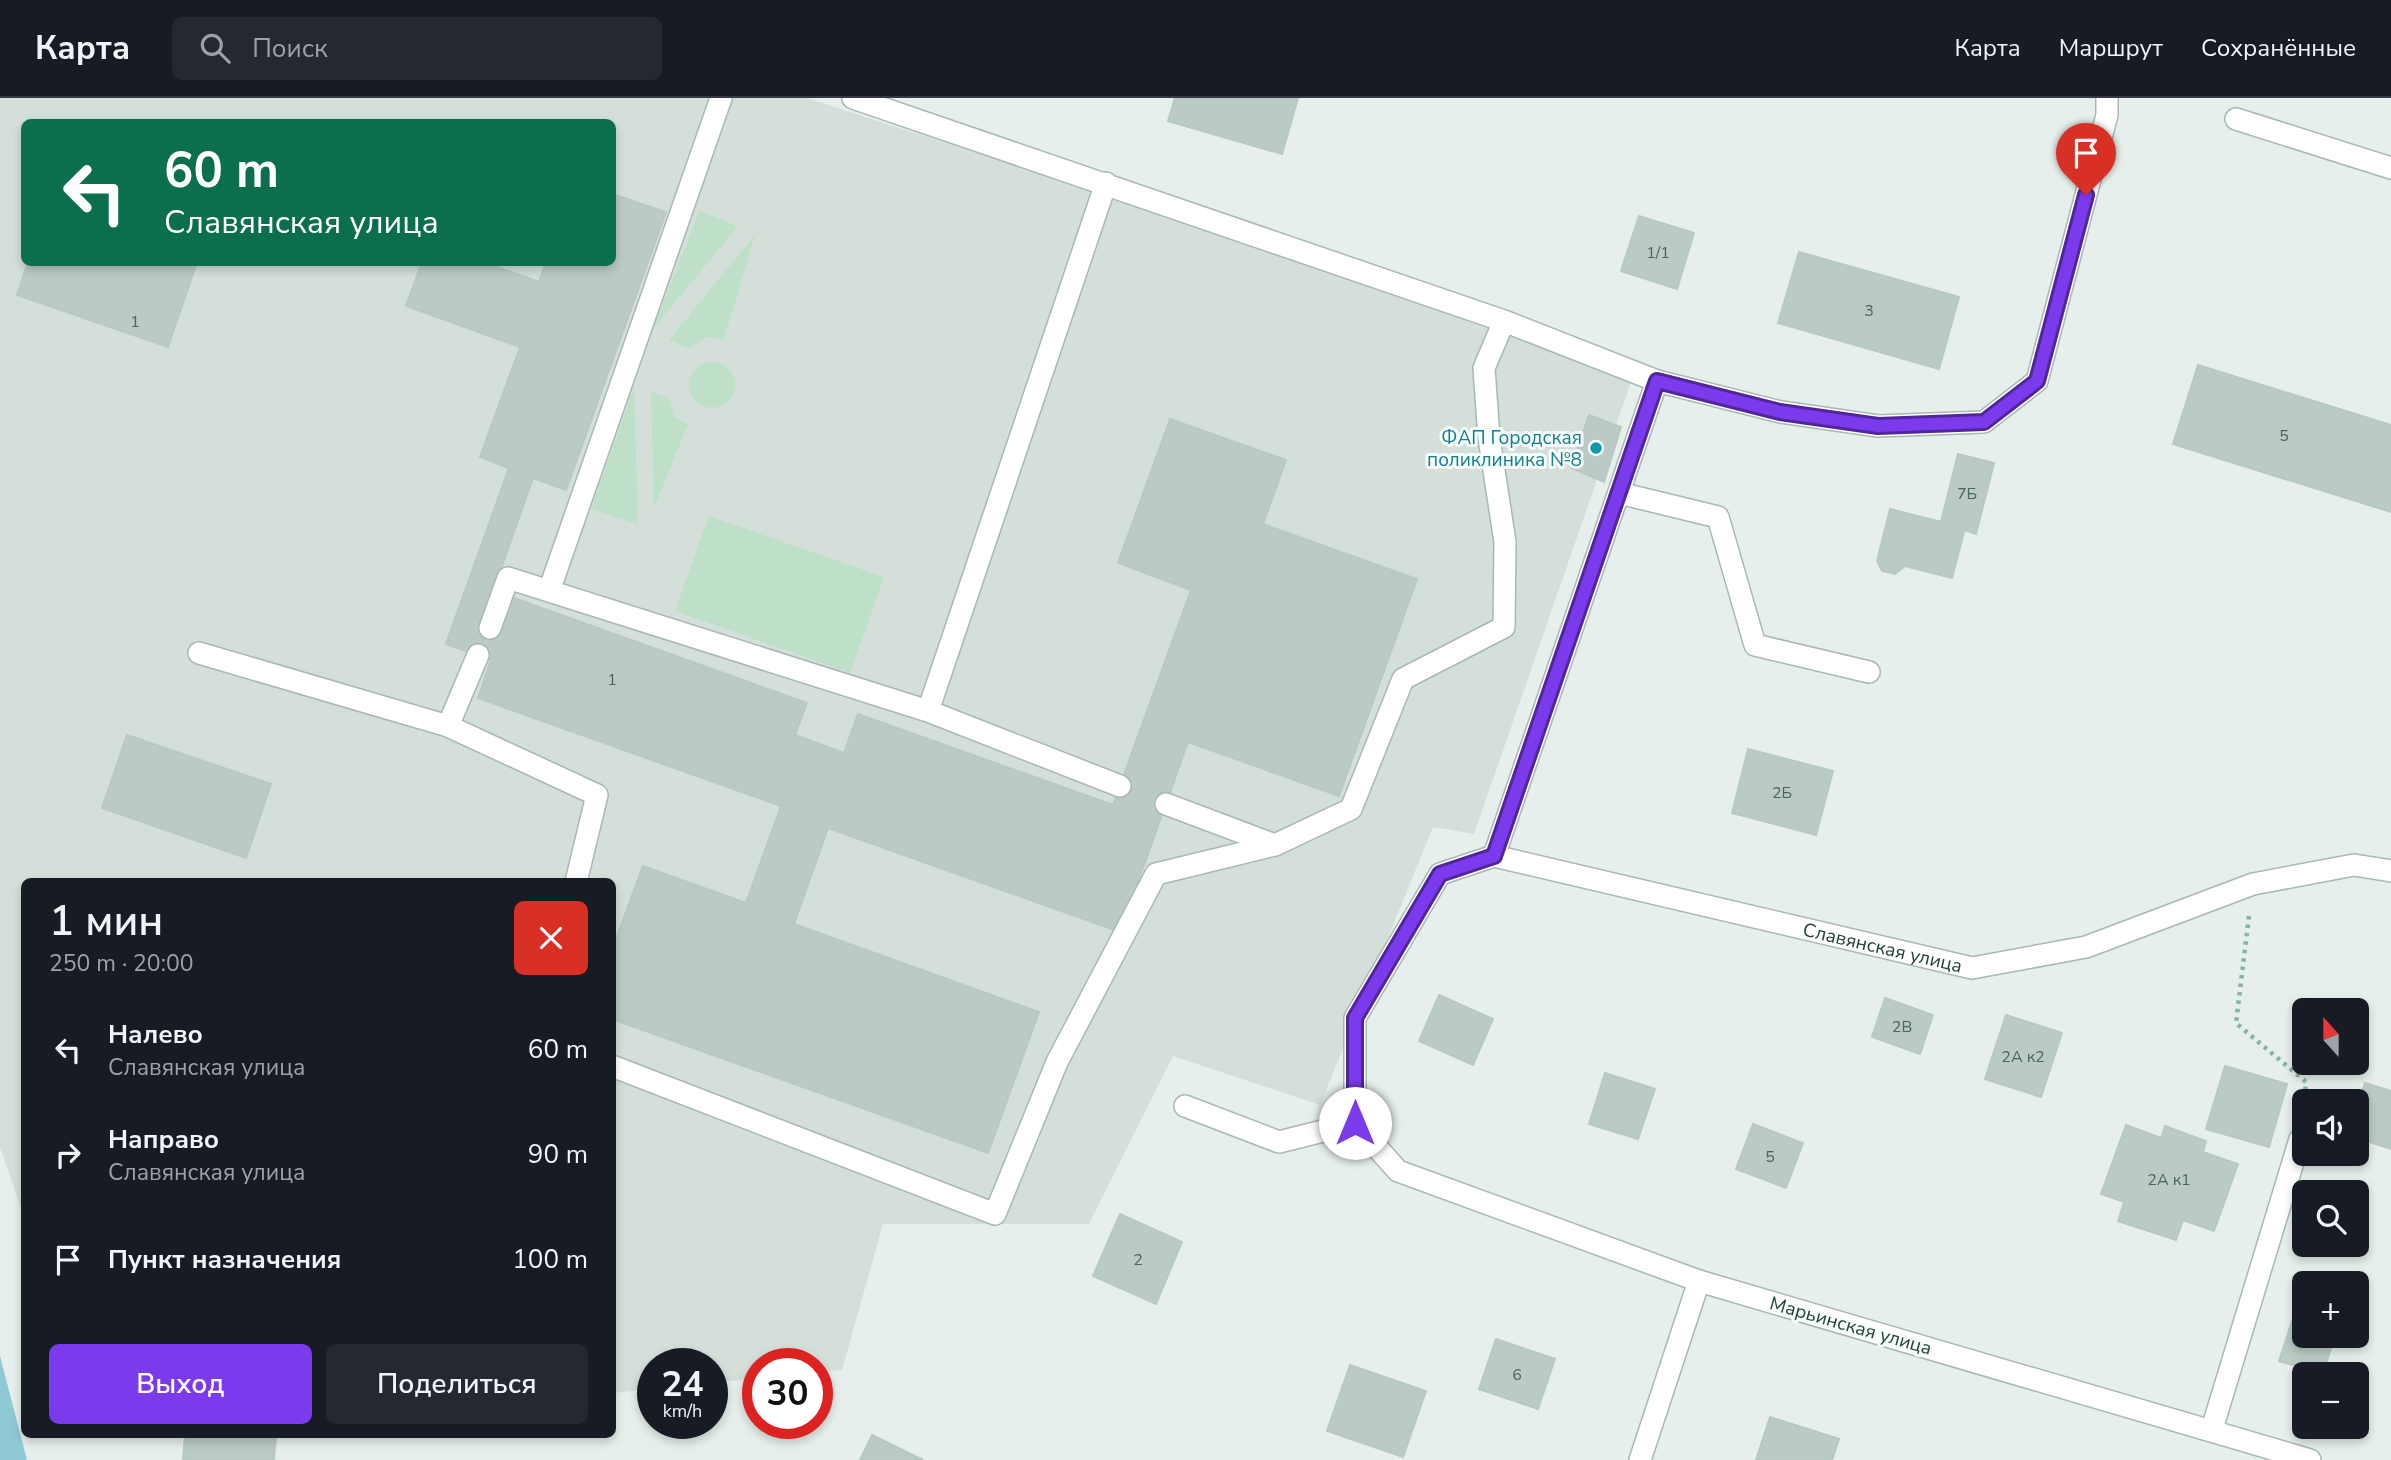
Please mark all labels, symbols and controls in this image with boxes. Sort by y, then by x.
search box [172,17,662,80]
text: Карта [35,26,130,71]
icon: search [196,29,234,67]
text: Поиск [252,31,328,66]
text: Карта [1955,32,2021,64]
text: Маршрут [2059,32,2163,64]
text: Сохранённые [2201,32,2356,64]
pin [2056,123,2116,195]
icon: arrive [2067,134,2105,172]
text: 60 m [164,137,279,204]
icon: left [49,147,140,238]
text: Славянская улица [164,201,439,244]
house number: 1/1 [1646,242,1670,264]
house number: 3 [1864,300,1874,322]
house number: 1 [130,311,140,333]
place label: ФАП Городская поликлиника №8 [1427,425,1582,473]
house number: 5 [2279,425,2289,447]
marker: ФАП Городская поликлиника №8 [1588,440,1604,456]
house number: 7Б [1957,483,1977,505]
house number: 1 [607,669,617,691]
house number: 2Б [1772,782,1792,804]
text: 1 мин [49,893,163,950]
button: close [514,901,588,975]
street label: Славянская улица [1800,917,1965,979]
text: 250 m · 20:00 [49,948,194,979]
north arrow [2292,998,2370,1074]
map controls [2292,998,2369,1439]
house number: 2В [1892,1016,1912,1038]
text: Налево [108,1017,203,1052]
icon: left [49,1031,87,1069]
text: 60 m [528,1032,588,1067]
house number: 2А к2 [2001,1046,2045,1068]
text: Славянская улица [108,1052,305,1083]
position arrow [1318,1086,1392,1160]
button: sound [2292,1089,2369,1166]
text: Направо [108,1122,219,1157]
icon: right [49,1136,87,1174]
text: 90 m [528,1137,588,1172]
house number: 5 [1765,1146,1775,1168]
text: Славянская улица [108,1157,305,1188]
house number: 2А к1 [2147,1169,2191,1191]
button: search [2292,1180,2369,1257]
icon: arrive [49,1241,87,1279]
text: Пункт назначения [108,1242,341,1277]
text: 100 m [512,1242,588,1277]
house number: 2 [1133,1249,1143,1271]
button: + [2292,1271,2369,1348]
street label: Марьинская улица [1767,1290,1935,1362]
button: Выход [49,1344,312,1424]
button: Поделиться [326,1344,588,1424]
speed limit sign: 30 [742,1348,833,1439]
text: 24 [661,1361,704,1408]
button: − [2292,1362,2369,1439]
house number: 6 [1512,1364,1522,1386]
text: km/h [663,1399,702,1423]

